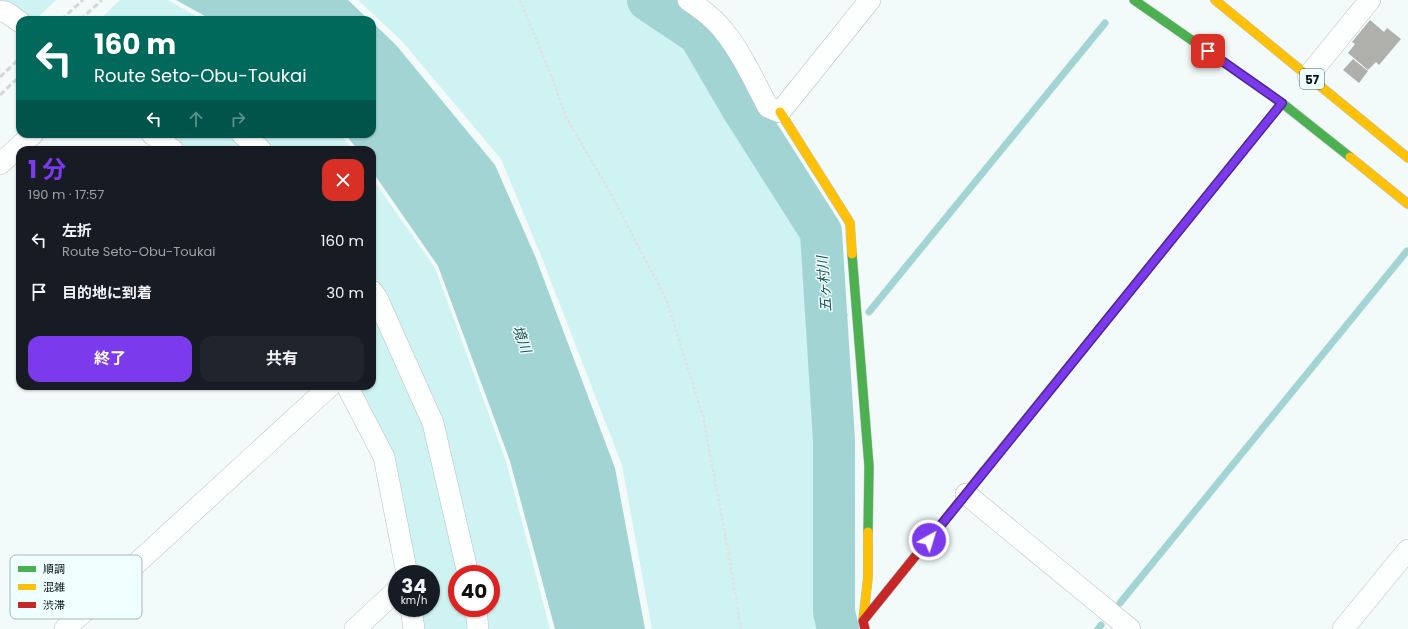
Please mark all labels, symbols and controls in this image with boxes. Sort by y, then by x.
text: 160 m [94,25,176,64]
icon: left [28,32,80,84]
pin [1191,34,1225,68]
icon: arrive [1197,40,1219,62]
text: Route Seto-Obu-Toukai [94,63,307,88]
road number: 57 [1300,69,1324,89]
icon: left [143,108,165,130]
icon: ahead [185,108,207,130]
icon: right [227,108,249,130]
text: 1 分 [28,153,66,186]
button: close [322,159,364,201]
text: 190 m · 17:57 [28,185,104,204]
text: 左折 [62,220,92,241]
icon: left [28,229,50,251]
text: 160 m [321,230,364,251]
text: Route Seto-Obu-Toukai [62,242,216,261]
water label: 五ヶ村川 [812,253,836,313]
icon: arrive [28,281,50,303]
text: 目的地に到着 [62,282,152,303]
text: 30 m [326,282,364,303]
water label: 境川 [508,322,537,357]
button: 終了 [28,336,192,382]
button: 共有 [200,336,364,382]
position arrow [908,519,950,561]
legend [10,555,142,619]
text: 順調 [43,561,65,577]
speed limit sign: 40 [448,565,500,617]
text: 34 [401,572,427,600]
text: 混雑 [43,579,65,595]
text: km/h [401,593,427,608]
text: 渋滞 [43,597,65,613]

